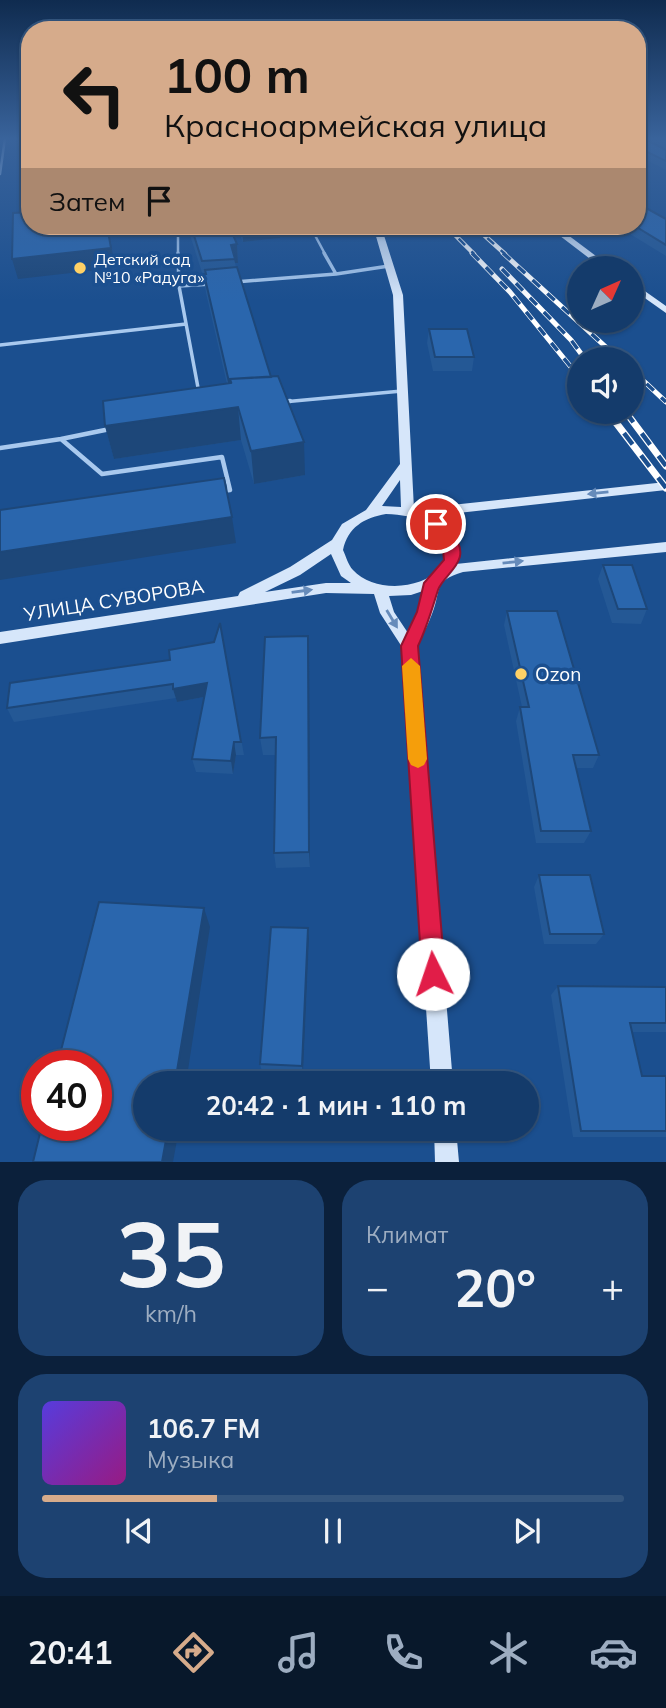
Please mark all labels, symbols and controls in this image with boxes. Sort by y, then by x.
text: 100 m [164,44,310,105]
icon: left [49,49,140,140]
text: Красноармейская улица [164,105,547,145]
icon: arrive [140,182,178,220]
text: Затем [49,185,126,218]
place label: Детский сад №10 «Радуга» [94,249,204,287]
north arrow [567,256,644,332]
map controls [567,256,644,424]
marker: Детский сад №10 «Радуга» [72,260,88,276]
button: sound [567,347,644,424]
one-way arrow [587,488,609,499]
pin [406,494,466,554]
icon: arrive [417,505,455,543]
one-way arrow [502,556,524,567]
street label: УЛИЦА СУВОРОВА [21,574,206,626]
one-way arrow [291,586,313,597]
one-way arrow [386,610,398,629]
place label: Ozon [535,662,581,686]
marker: Ozon [513,666,529,682]
position arrow [396,937,470,1011]
speed limit sign: 40 [21,1050,112,1141]
text: 20:42 · 1 мин · 110 m [206,1089,466,1122]
text: 35 [116,1196,226,1310]
text: Климат [366,1220,448,1249]
text: 20° [454,1255,536,1320]
text: − [366,1263,389,1311]
text: + [601,1263,624,1311]
text: km/h [145,1299,197,1328]
text: 106.7 FM [147,1412,260,1445]
text: Музыка [147,1445,234,1474]
icon: previous [120,1512,158,1550]
icon: pause [314,1512,352,1550]
icon: next [508,1512,546,1550]
icon: directions [169,1628,218,1677]
icon: music [274,1628,323,1677]
icon: phone [379,1628,428,1677]
icon: climate [484,1628,533,1677]
icon: car [589,1628,638,1677]
text: 20:41 [28,1632,113,1672]

